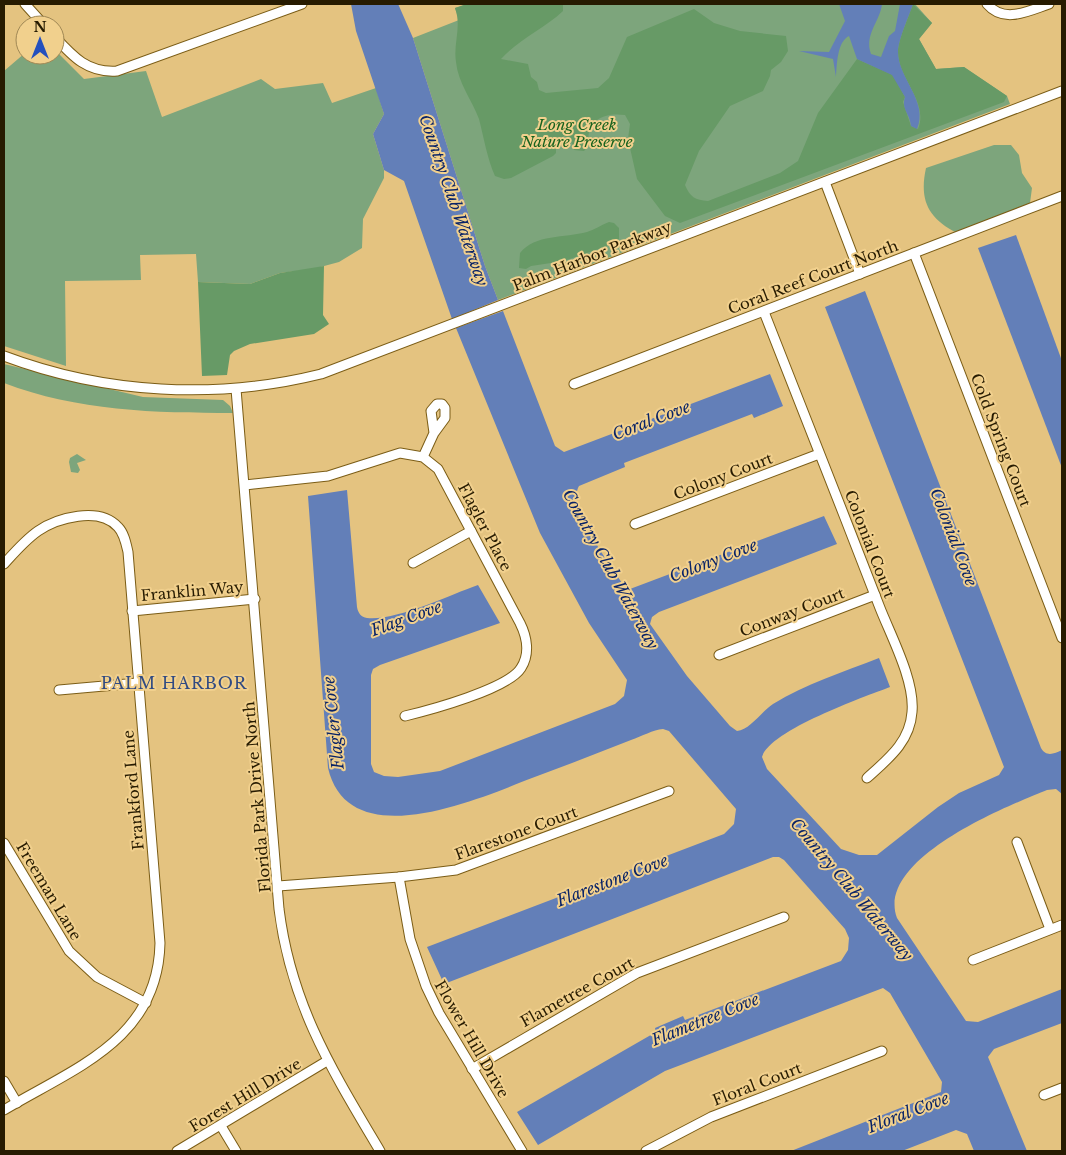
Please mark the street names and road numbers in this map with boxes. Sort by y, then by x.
street label: Palm Harbor Parkway [510,217,675,295]
street label: Coral Reef Court North [725,236,901,318]
street label: Cold Spring Court [967,371,1035,510]
street label: Colony Court [671,448,776,504]
street label: Flagler Place [454,480,516,574]
street label: Colonial Court [841,487,899,601]
street label: Franklin Way [140,577,244,605]
street label: Conway Court [737,583,847,641]
street label: Florida Park Drive North [239,701,275,893]
street label: Frankford Lane [118,729,148,851]
street label: Flarestone Court [452,802,580,864]
street label: Freeman Lane [12,838,86,944]
street label: Flametree Court [517,953,637,1031]
street label: Flower Hill Drive [431,977,513,1101]
street label: Forest Hill Drive [185,1054,305,1136]
street label: Floral Court [710,1058,805,1110]

